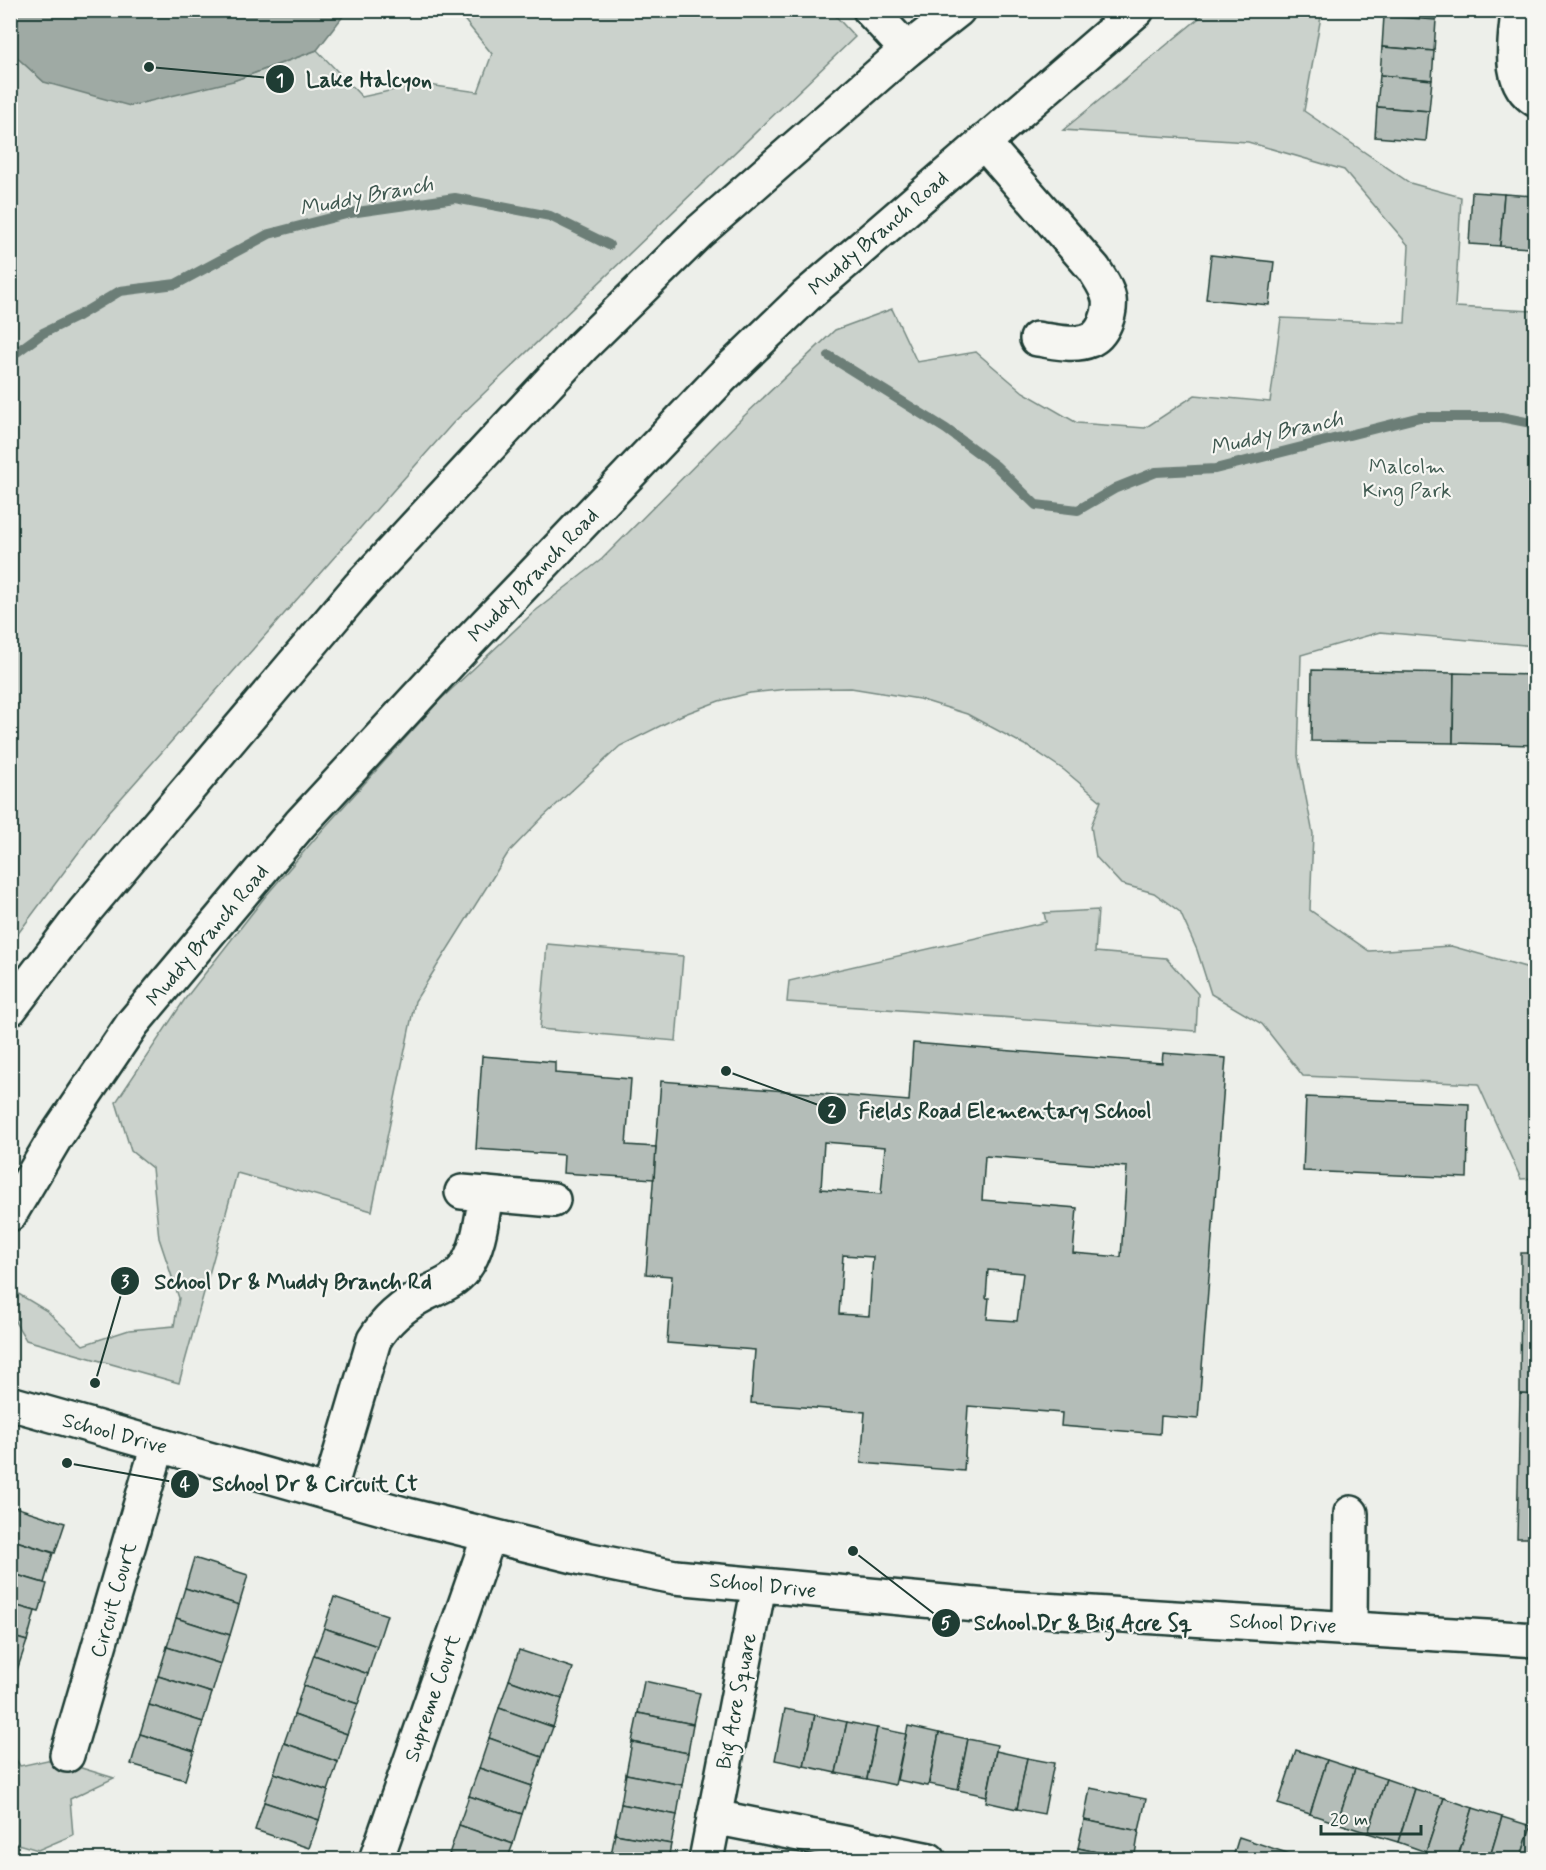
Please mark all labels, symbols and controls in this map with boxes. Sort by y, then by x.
callout: Lake Halcyon [265,59,443,99]
text: Lake Halcyon [306,67,432,95]
text: 1 [276,69,284,93]
street label: Muddy Branch Road [803,165,955,302]
water label: Muddy Branch [297,170,436,224]
water label: Muddy Branch [1207,405,1346,463]
park label: Malcolm King Park [1362,453,1452,506]
street label: Muddy Branch Road [462,502,605,649]
street label: Muddy Branch Road [140,859,275,1013]
callout: Fields Road Elementary School [817,1090,1163,1130]
text: Fields Road Elementary School [858,1098,1152,1126]
text: 2 [828,1099,837,1123]
callout: School Dr & Muddy Branch Rd [110,1261,447,1301]
text: School Dr & Muddy Branch Rd [154,1269,432,1298]
text: 3 [121,1270,130,1294]
street label: School Drive [59,1407,170,1461]
callout: School Dr & Circuit Ct [170,1464,430,1504]
text: School Dr & Circuit Ct [212,1471,419,1499]
text: 4 [180,1473,191,1497]
street label: Circuit Court [84,1539,144,1661]
street label: School Drive [708,1566,818,1606]
callout: School Dr & Big Acre Sq [931,1603,1205,1643]
street label: School Drive [1229,1607,1337,1641]
text: School Dr & Big Acre Sq [974,1610,1193,1642]
text: 5 [941,1612,952,1636]
street label: Supreme Court [398,1630,468,1766]
street label: Big Acre Square [710,1630,766,1772]
scale bar [1321,1798,1422,1836]
text: 20 m [1330,1808,1368,1832]

